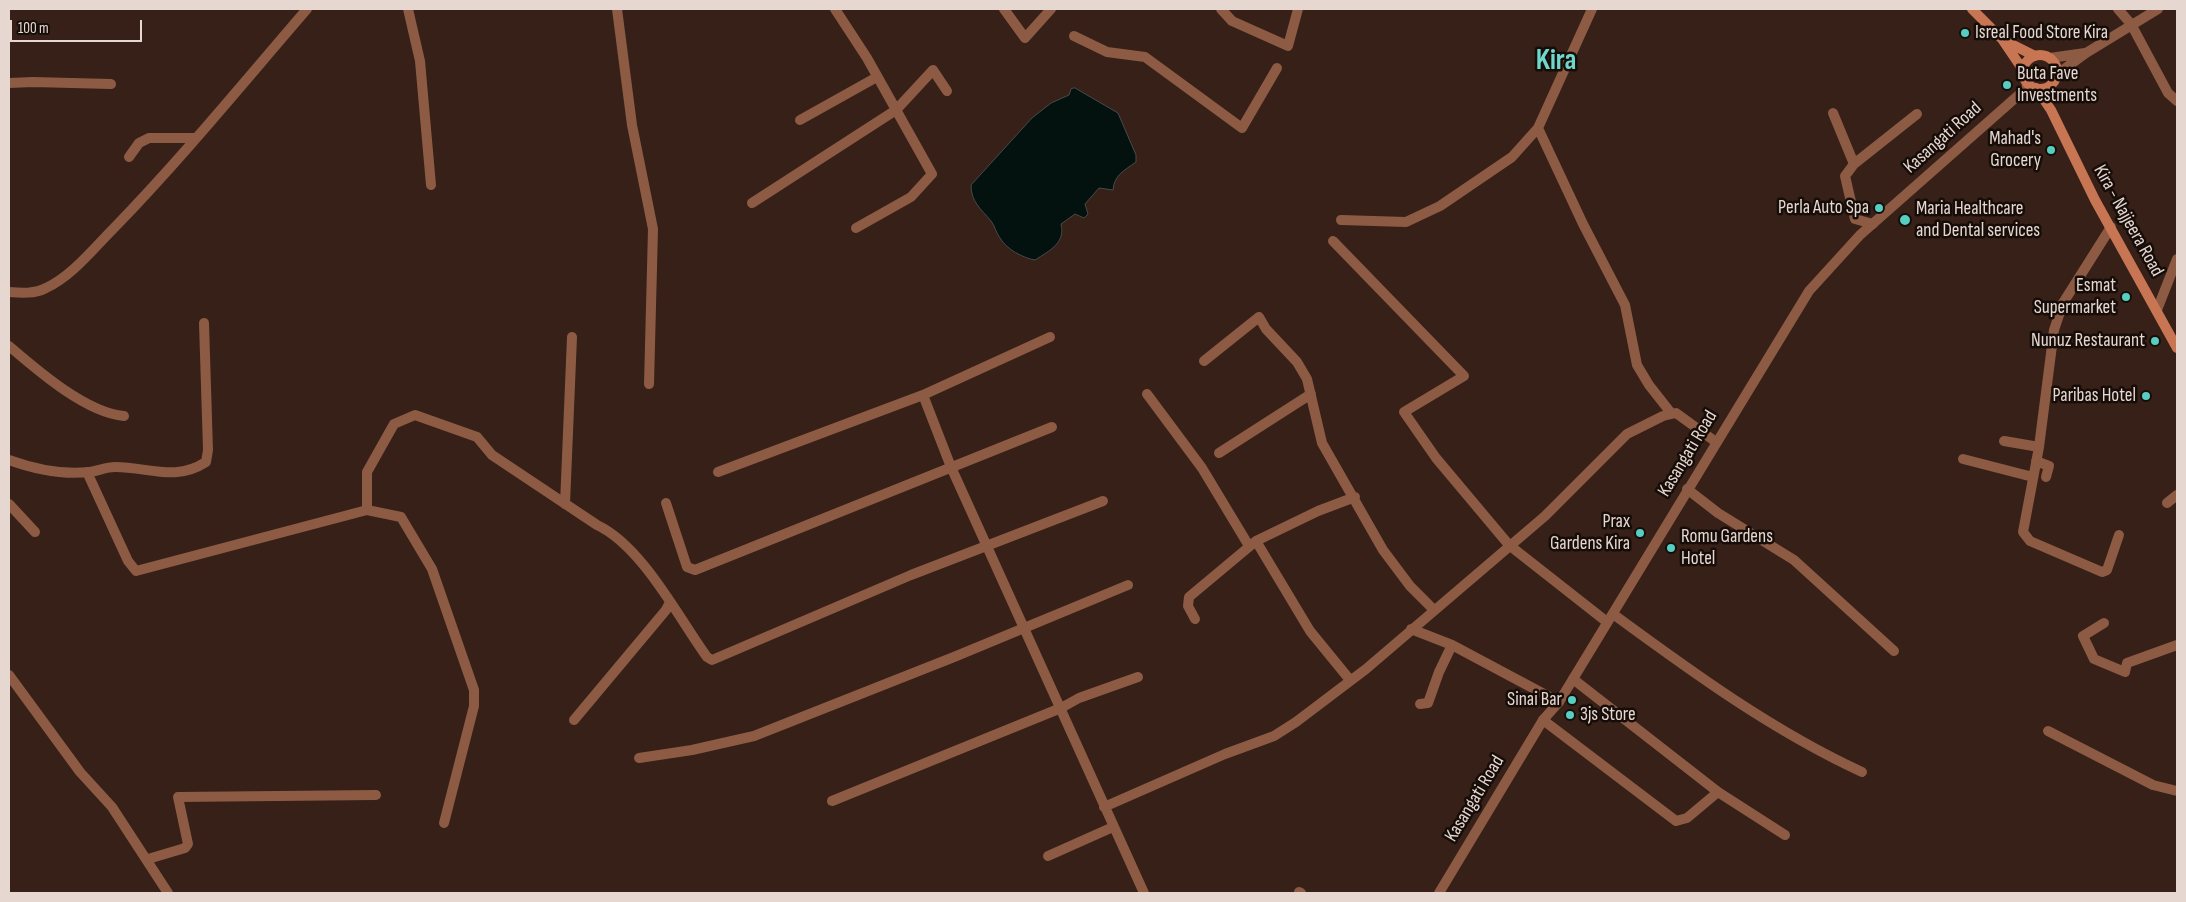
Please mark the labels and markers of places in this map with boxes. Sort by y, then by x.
place label: Isreal Food Store Kira [1975,22,2108,44]
marker: Isreal Food Store Kira [1959,27,1971,39]
place label: Buta Fave Investments [2017,63,2097,107]
marker: Buta Fave Investments [2001,79,2013,91]
place label: Mahad's Grocery [1989,128,2041,172]
marker: Mahad's Grocery [2045,144,2057,156]
place label: Perla Auto Spa [1778,197,1869,219]
place label: Maria Healthcare and Dental services [1916,198,2040,242]
marker: Perla Auto Spa [1873,202,1885,214]
marker: Maria Healthcare and Dental services [1898,213,1912,227]
place label: Esmat Supermarket [2034,275,2116,319]
marker: Esmat Supermarket [2120,291,2132,303]
place label: Nunuz Restaurant [2031,330,2145,352]
marker: Nunuz Restaurant [2149,335,2161,347]
place label: Paribas Hotel [2053,385,2136,407]
marker: Paribas Hotel [2140,390,2152,402]
place label: Prax Gardens Kira [1550,511,1630,555]
place label: Romu Gardens Hotel [1681,526,1773,570]
marker: Prax Gardens Kira [1634,527,1646,539]
marker: Romu Gardens Hotel [1665,542,1677,554]
place label: Sinai Bar [1507,689,1562,711]
marker: Sinai Bar [1566,694,1578,706]
place label: 3js Store [1580,704,1636,726]
marker: 3js Store [1564,709,1576,721]

